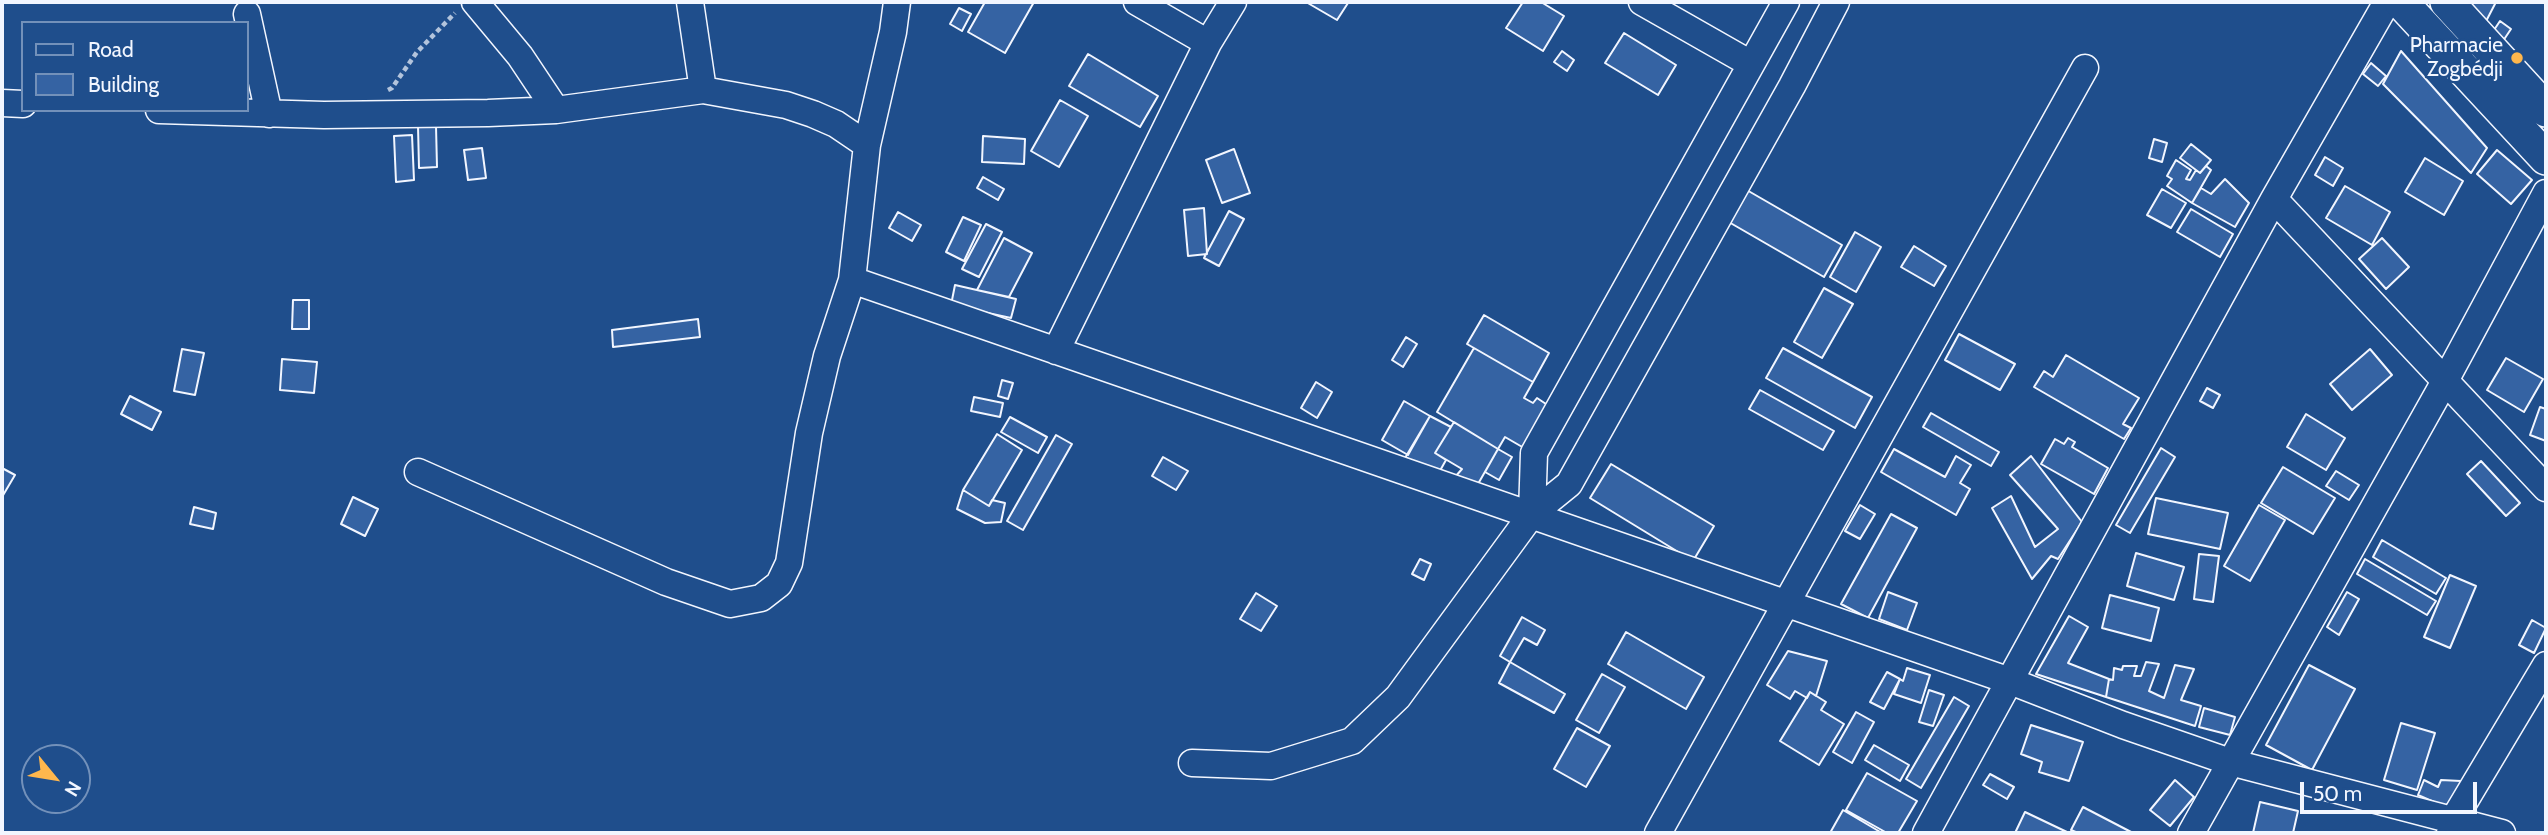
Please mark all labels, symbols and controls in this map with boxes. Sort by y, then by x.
legend [21,21,248,112]
place label: Pharmacie Zogbédji [2410,33,2503,83]
text: Road [88,37,134,62]
marker: Pharmacie Zogbédji [2509,50,2525,66]
text: Building [88,72,159,97]
north arrow [21,744,91,814]
scale bar [2303,768,2480,812]
text: N [60,777,86,800]
text: 50 m [2313,781,2362,806]

